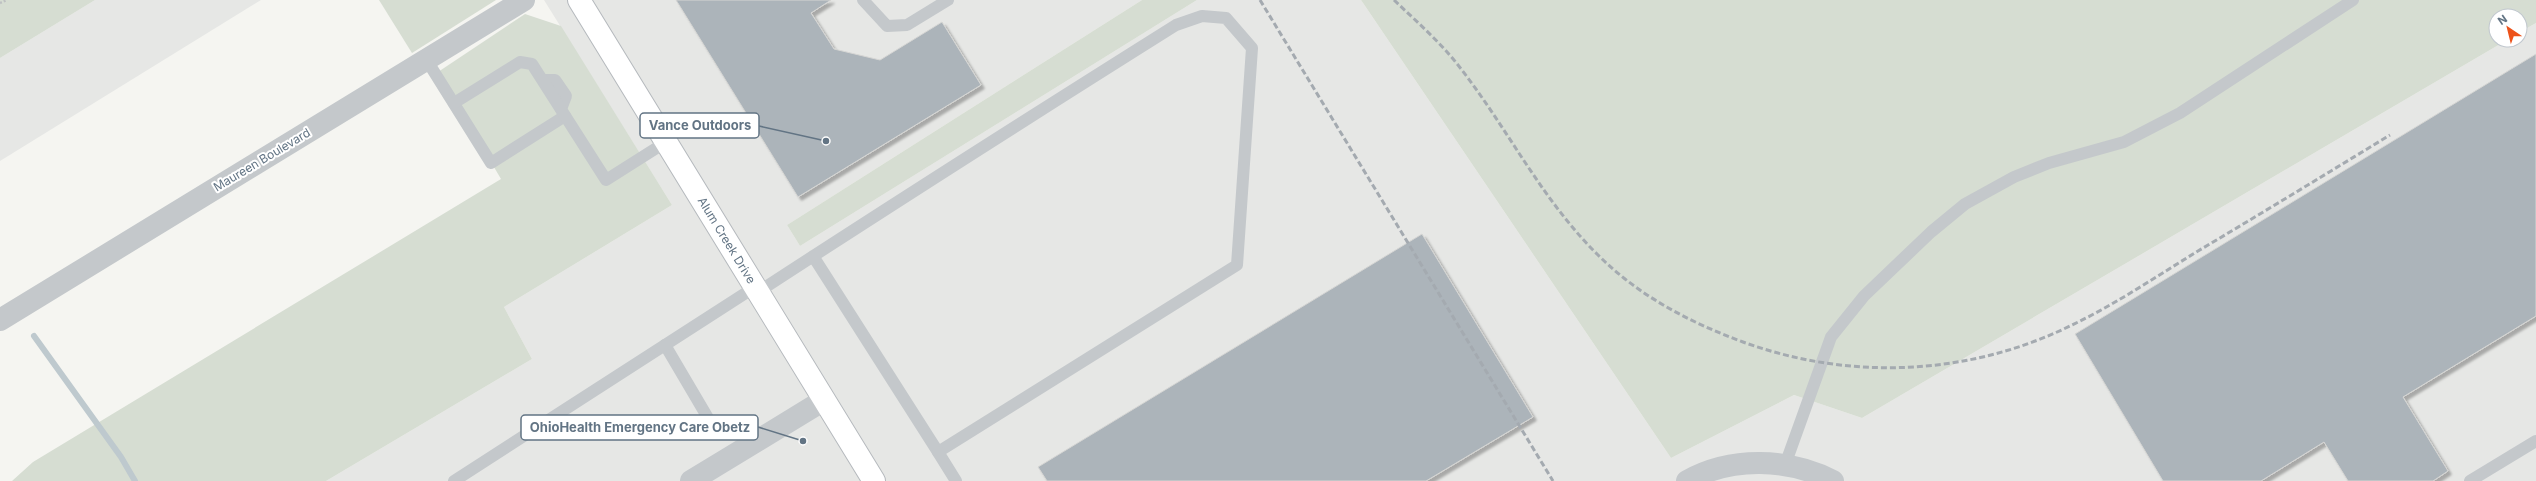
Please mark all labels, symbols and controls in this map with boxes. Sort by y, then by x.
north arrow [2488,8,2528,48]
text: N [2495,12,2510,28]
callout: Vance Outdoors [640,113,759,138]
text: Vance Outdoors [649,117,751,133]
street label: Maureen Boulevard [211,125,313,194]
street label: Alum Creek Drive [695,194,759,286]
callout: OhioHealth Emergency Care Obetz [521,415,758,440]
text: OhioHealth Emergency Care Obetz [530,419,750,435]

